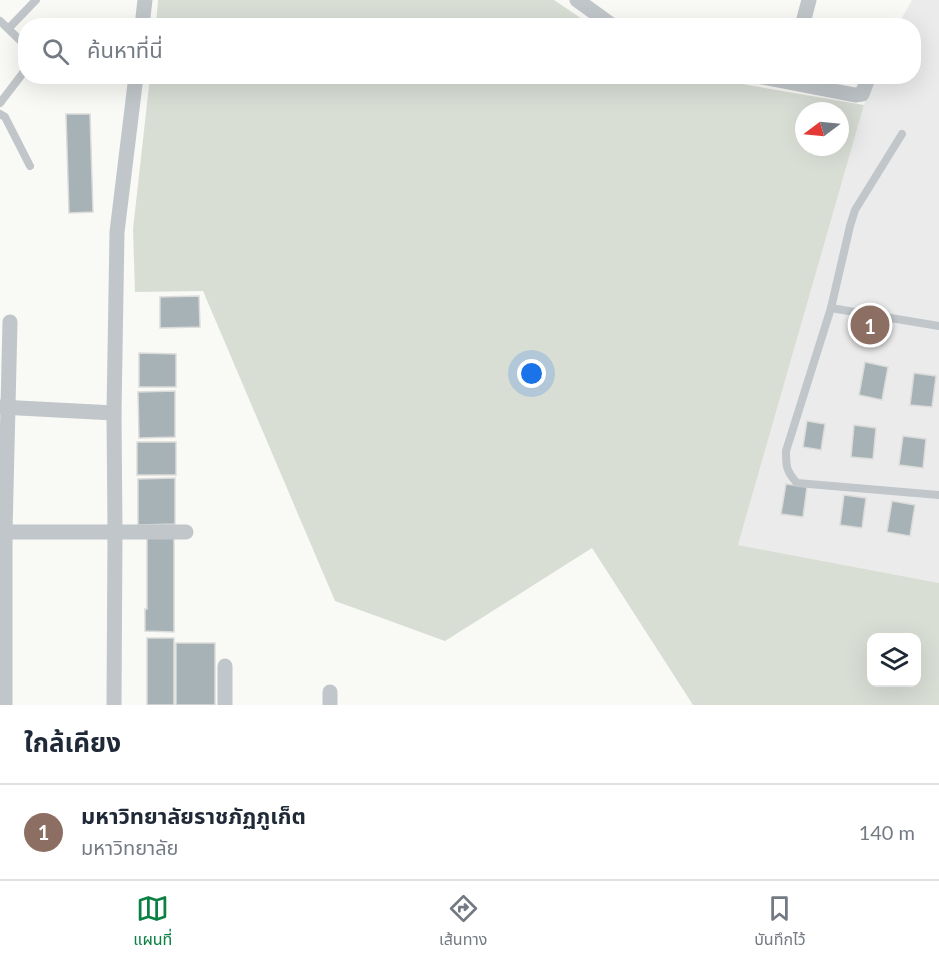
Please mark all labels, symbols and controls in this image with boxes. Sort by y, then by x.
search box [18,18,921,84]
icon: search [39,35,72,68]
text: ค้นหาที่นี่ [87,36,163,63]
north arrow [795,102,849,156]
pin: 1 [850,302,890,348]
your location [517,359,546,388]
map controls [867,633,921,687]
button: layers [867,633,921,687]
text: ใกล้เคียง [24,726,121,758]
text: มหาวิทยาลัยราชภัฏภูเก็ต [81,802,306,829]
text: 1 [38,820,49,844]
text: 140 m [859,820,915,844]
text: มหาวิทยาลัย [81,835,178,859]
tab: แผนที่ [133,892,172,952]
tab: เส้นทาง [439,892,487,952]
tab: บันทึกไว้ [754,892,806,952]

